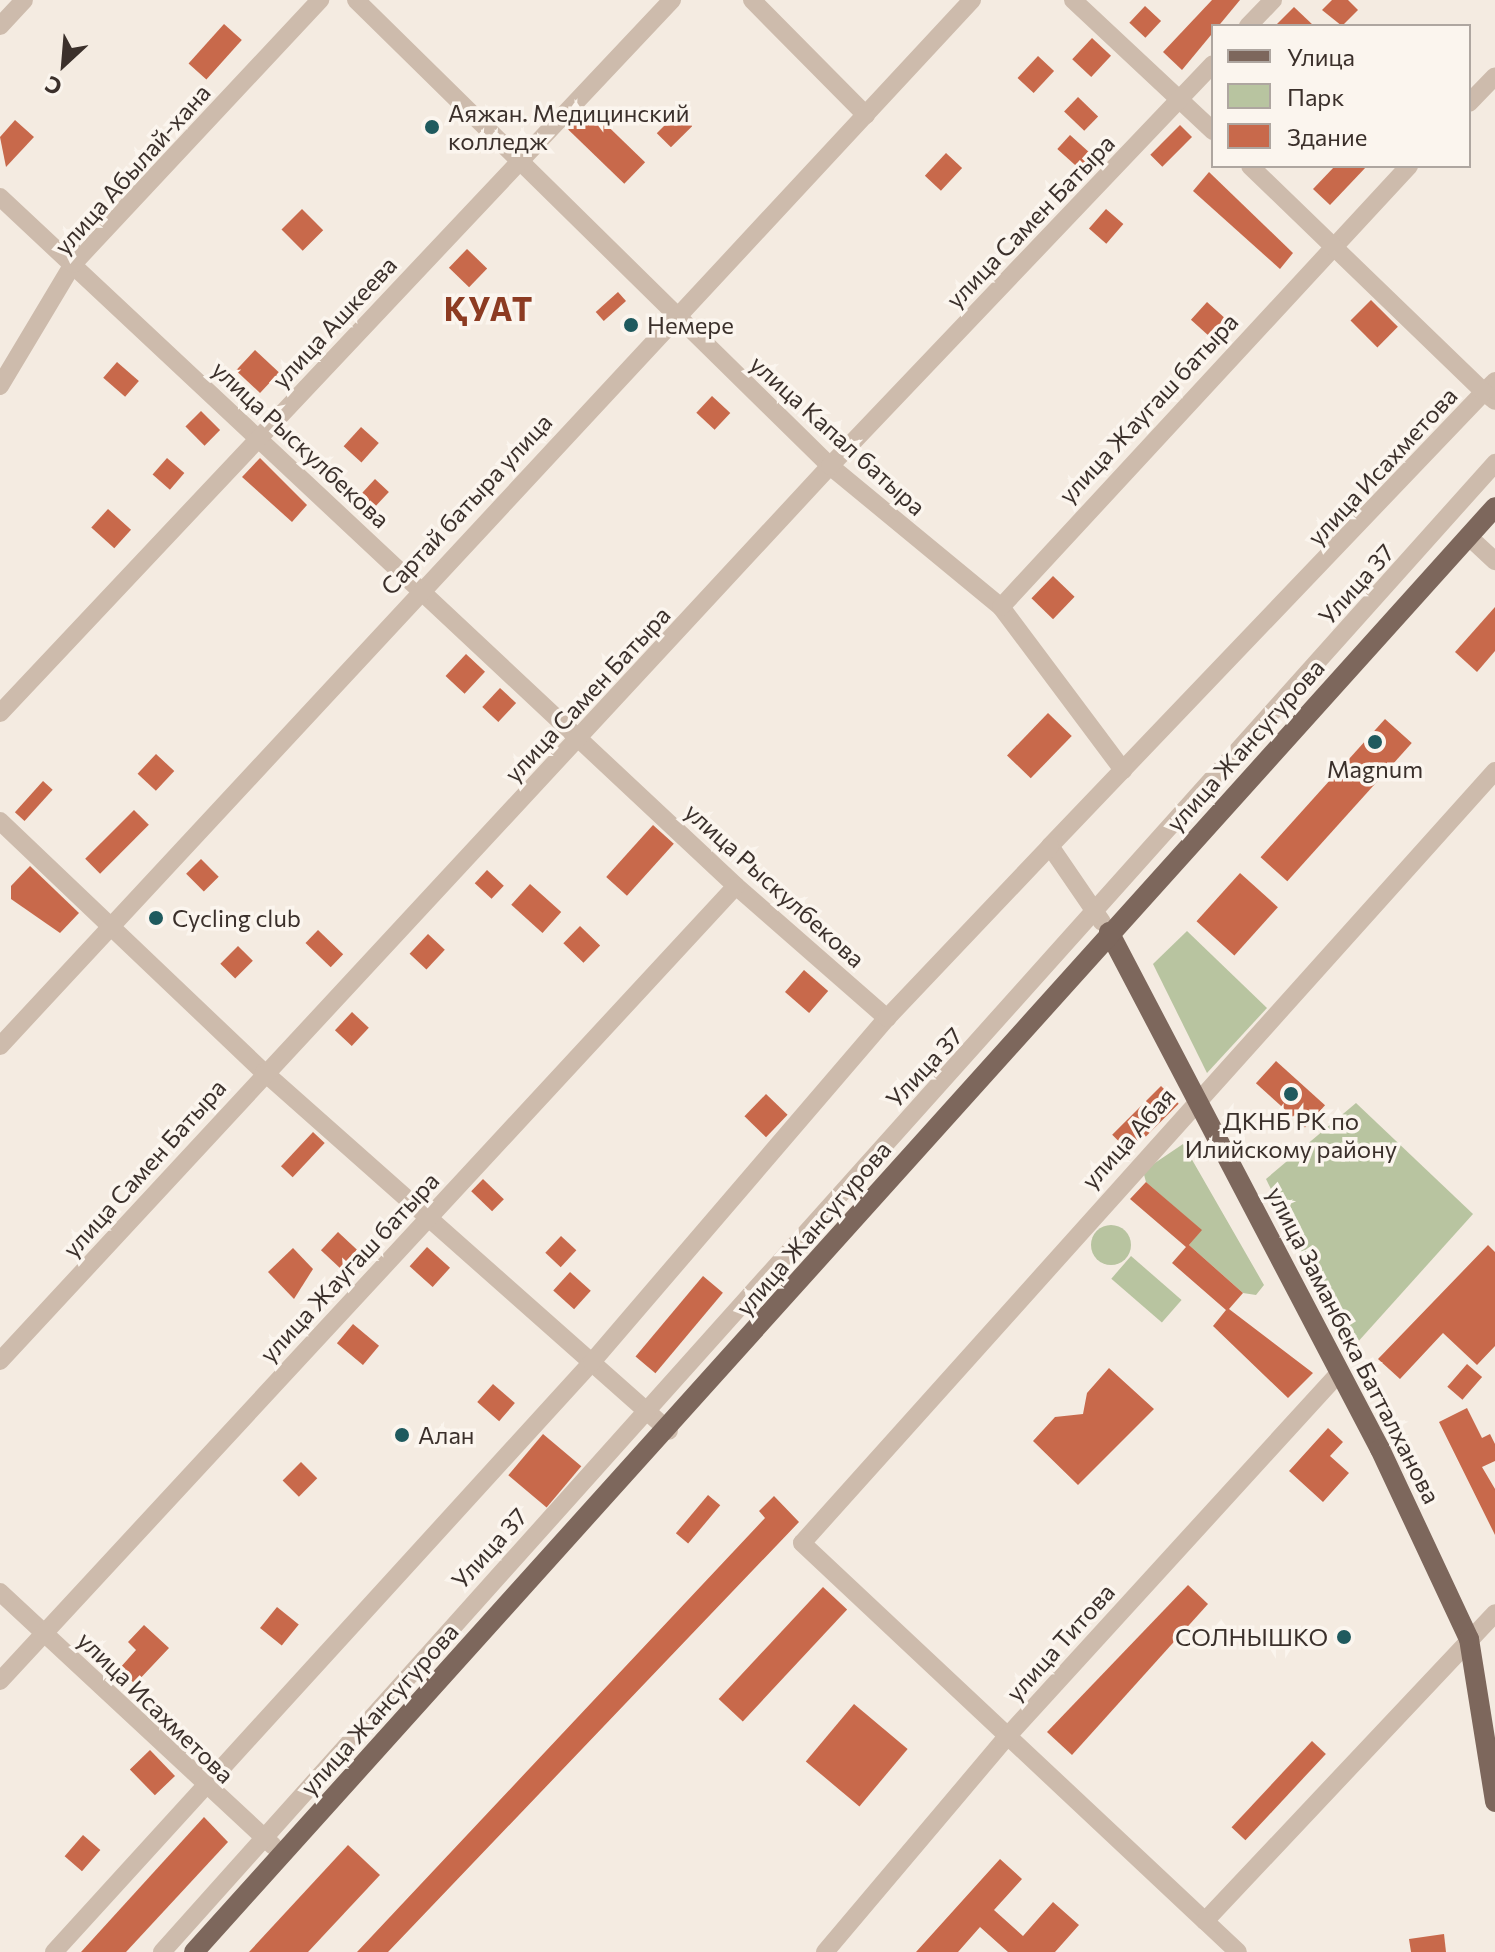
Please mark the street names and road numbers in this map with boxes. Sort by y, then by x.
street label: улица Абылай-хана [48,78,216,260]
street label: улица Самен Батыра [940,128,1120,314]
street label: улица Ашкеева [266,250,402,394]
street label: улица Жаугаш батыра [1052,307,1244,509]
street label: улица Капал батыра [745,349,931,521]
street label: улица Рыскулбекова [206,354,396,534]
street label: улица Исахметова [1301,381,1463,551]
street label: Сартай батыра улица [375,407,557,601]
street label: Улица 37 [1312,538,1400,630]
street label: улица Самен Батыра [498,600,676,788]
street label: улица Жансугурова [1160,653,1330,837]
street label: улица Рыскулбекова [679,797,871,973]
street label: Улица 37 [880,1021,968,1113]
street label: улица Самен Батыра [56,1073,232,1263]
street label: улица Абая [1075,1082,1181,1194]
street label: улица Жансугурова [729,1135,897,1321]
street label: улица Жаугаш батыра [253,1166,445,1368]
street label: улица Заманбека Батталханова [1261,1182,1447,1508]
street label: Улица 37 [445,1502,533,1594]
street label: улица Титова [1000,1577,1120,1707]
street label: улица Жансугурова [294,1617,464,1801]
street label: улица Исахметова [72,1625,240,1789]

